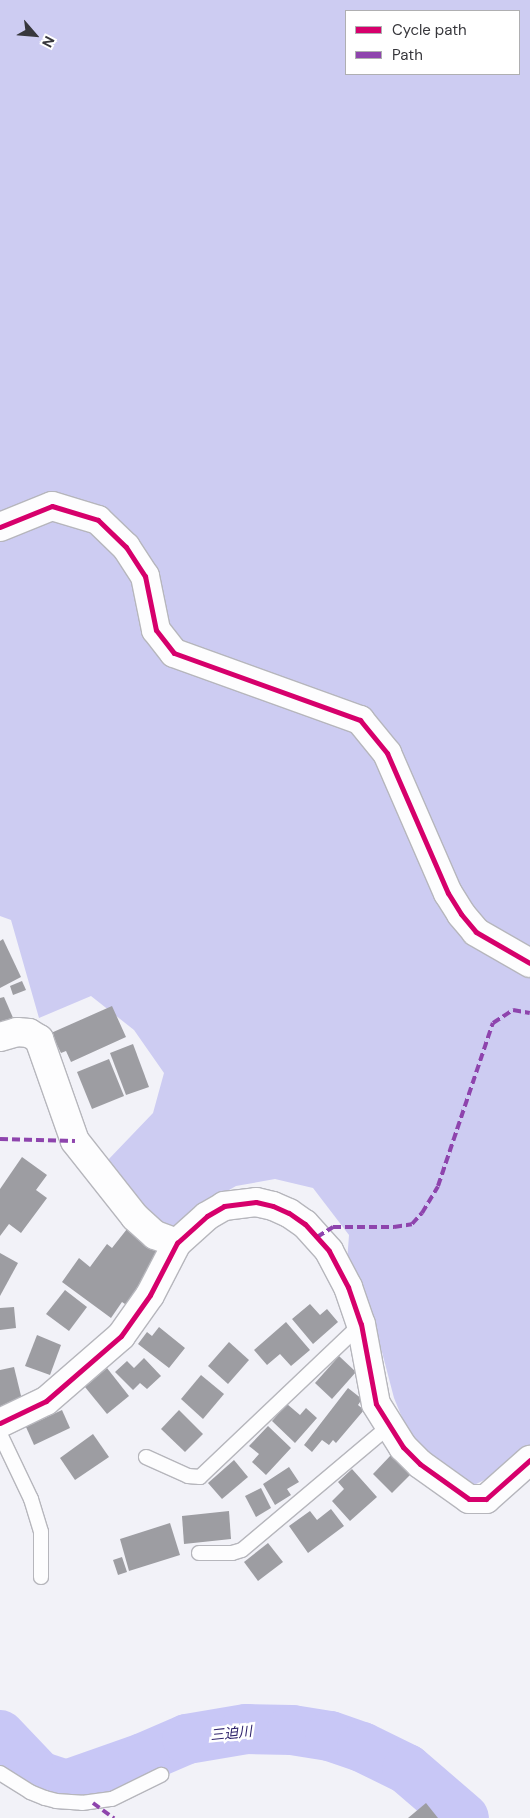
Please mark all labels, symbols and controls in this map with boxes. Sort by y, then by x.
north arrow [10,10,60,60]
legend [345,10,520,75]
text: Cycle path [392,20,467,40]
text: N [38,33,59,50]
text: Path [392,45,423,65]
water label: 三迫川 [209,1722,253,1744]

